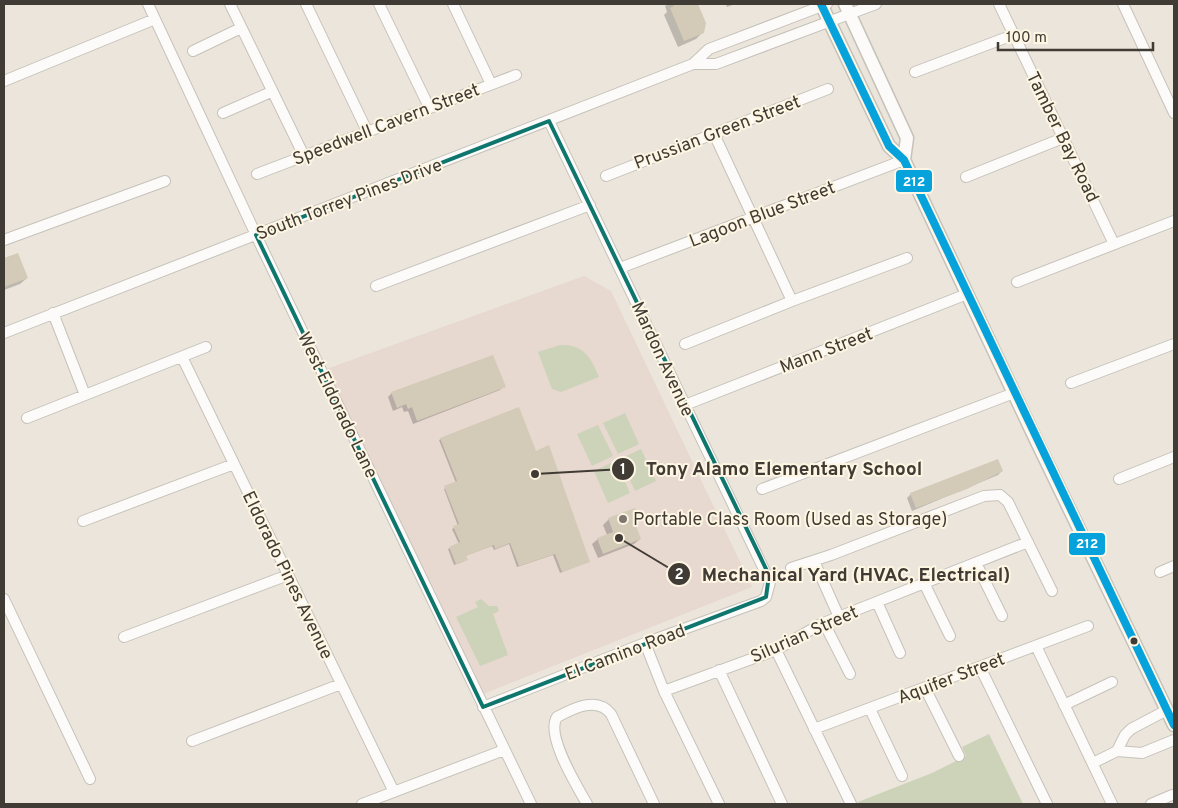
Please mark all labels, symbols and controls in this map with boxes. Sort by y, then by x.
scale bar [998,20,1153,52]
text: 100 m [1006,29,1047,48]
street label: Tamber Bay Road [1020,69,1103,207]
street label: Speedwell Cavern Street [290,79,483,172]
street label: Prussian Green Street [631,91,804,176]
street label: South Torrey Pines Drive [253,154,446,246]
line badge: 212 [895,169,933,193]
text: 212 [903,174,925,191]
street label: Lagoon Blue Street [686,177,839,254]
street label: Mardon Avenue [625,299,698,421]
street label: Mann Street [777,323,876,380]
street label: West Eldorado Lane [291,329,382,482]
callout: Tony Alamo Elementary School [611,452,933,486]
text: Tony Alamo Elementary School [646,458,922,482]
text: 1 [620,461,626,480]
street label: Eldorado Pines Avenue [236,488,337,664]
place label: Portable Class Room (Used as Storage) [633,509,947,532]
marker: Portable Class Room (Used as Storage) [617,513,629,525]
line badge: 212 [1068,532,1106,556]
text: 212 [1076,536,1098,553]
callout: Mechanical Yard (HVAC, Electrical) [667,557,1021,591]
text: Mechanical Yard (HVAC, Electrical) [702,564,1010,588]
text: 2 [674,566,684,585]
street label: Silurian Street [747,601,862,669]
street label: El Camino Road [562,620,689,687]
unlabelled marker [1129,636,1139,646]
street label: Aquifer Street [895,648,1008,710]

